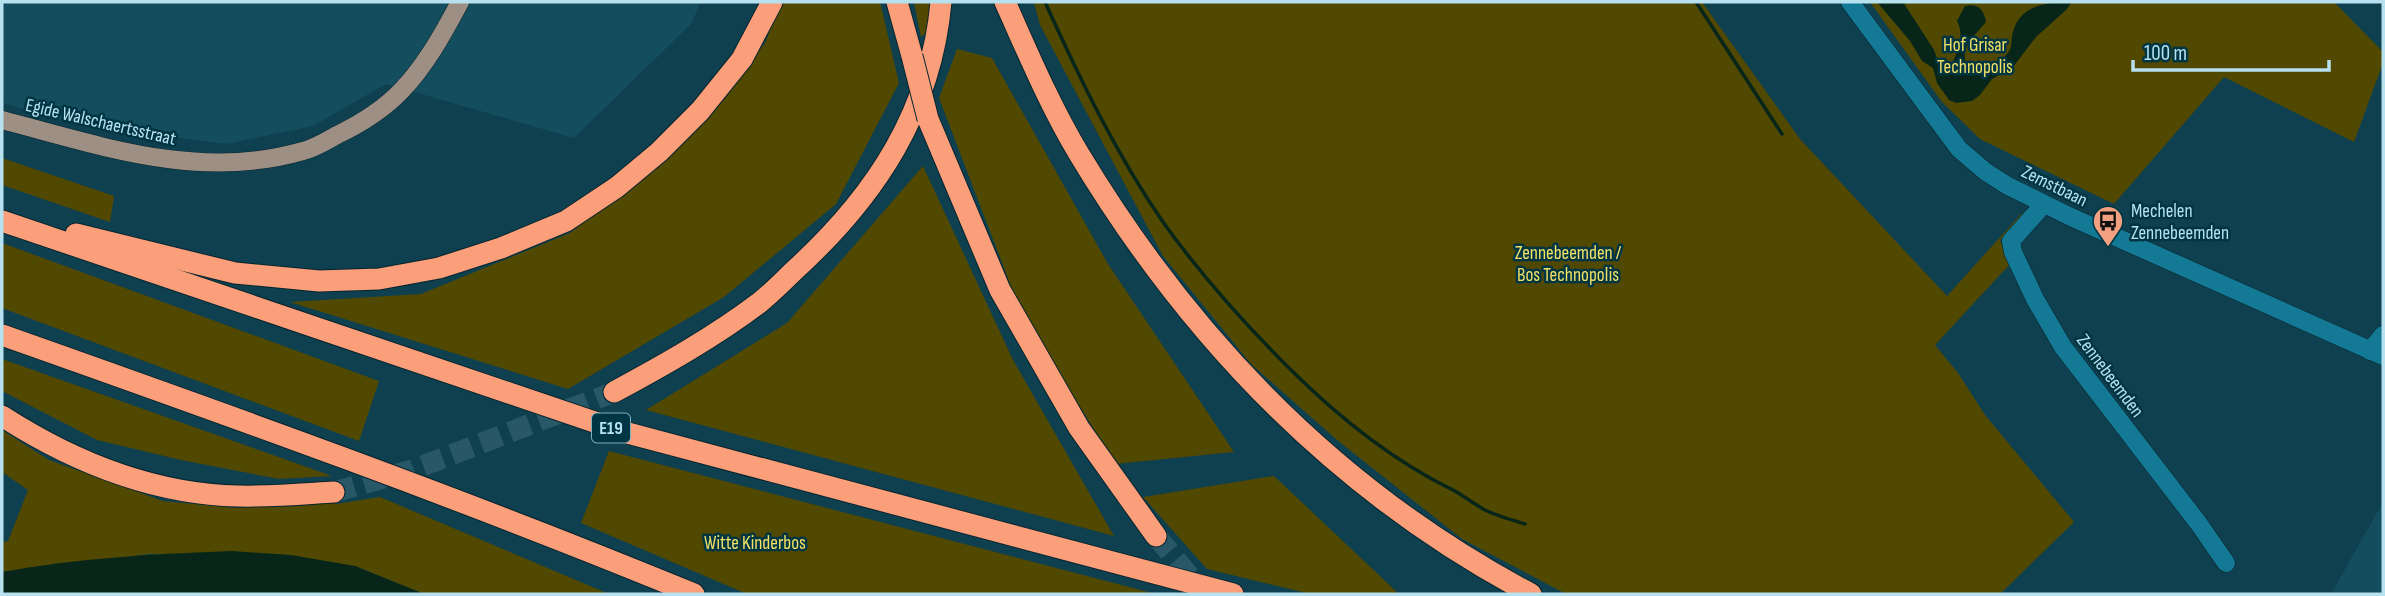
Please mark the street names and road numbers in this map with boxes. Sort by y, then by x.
street label: Egide Walschaertsstraat [23,94,178,151]
street label: Zemstbaan [2018,161,2091,212]
street label: Zennebeemden [2071,330,2149,422]
road number: E19 [592,414,630,442]

